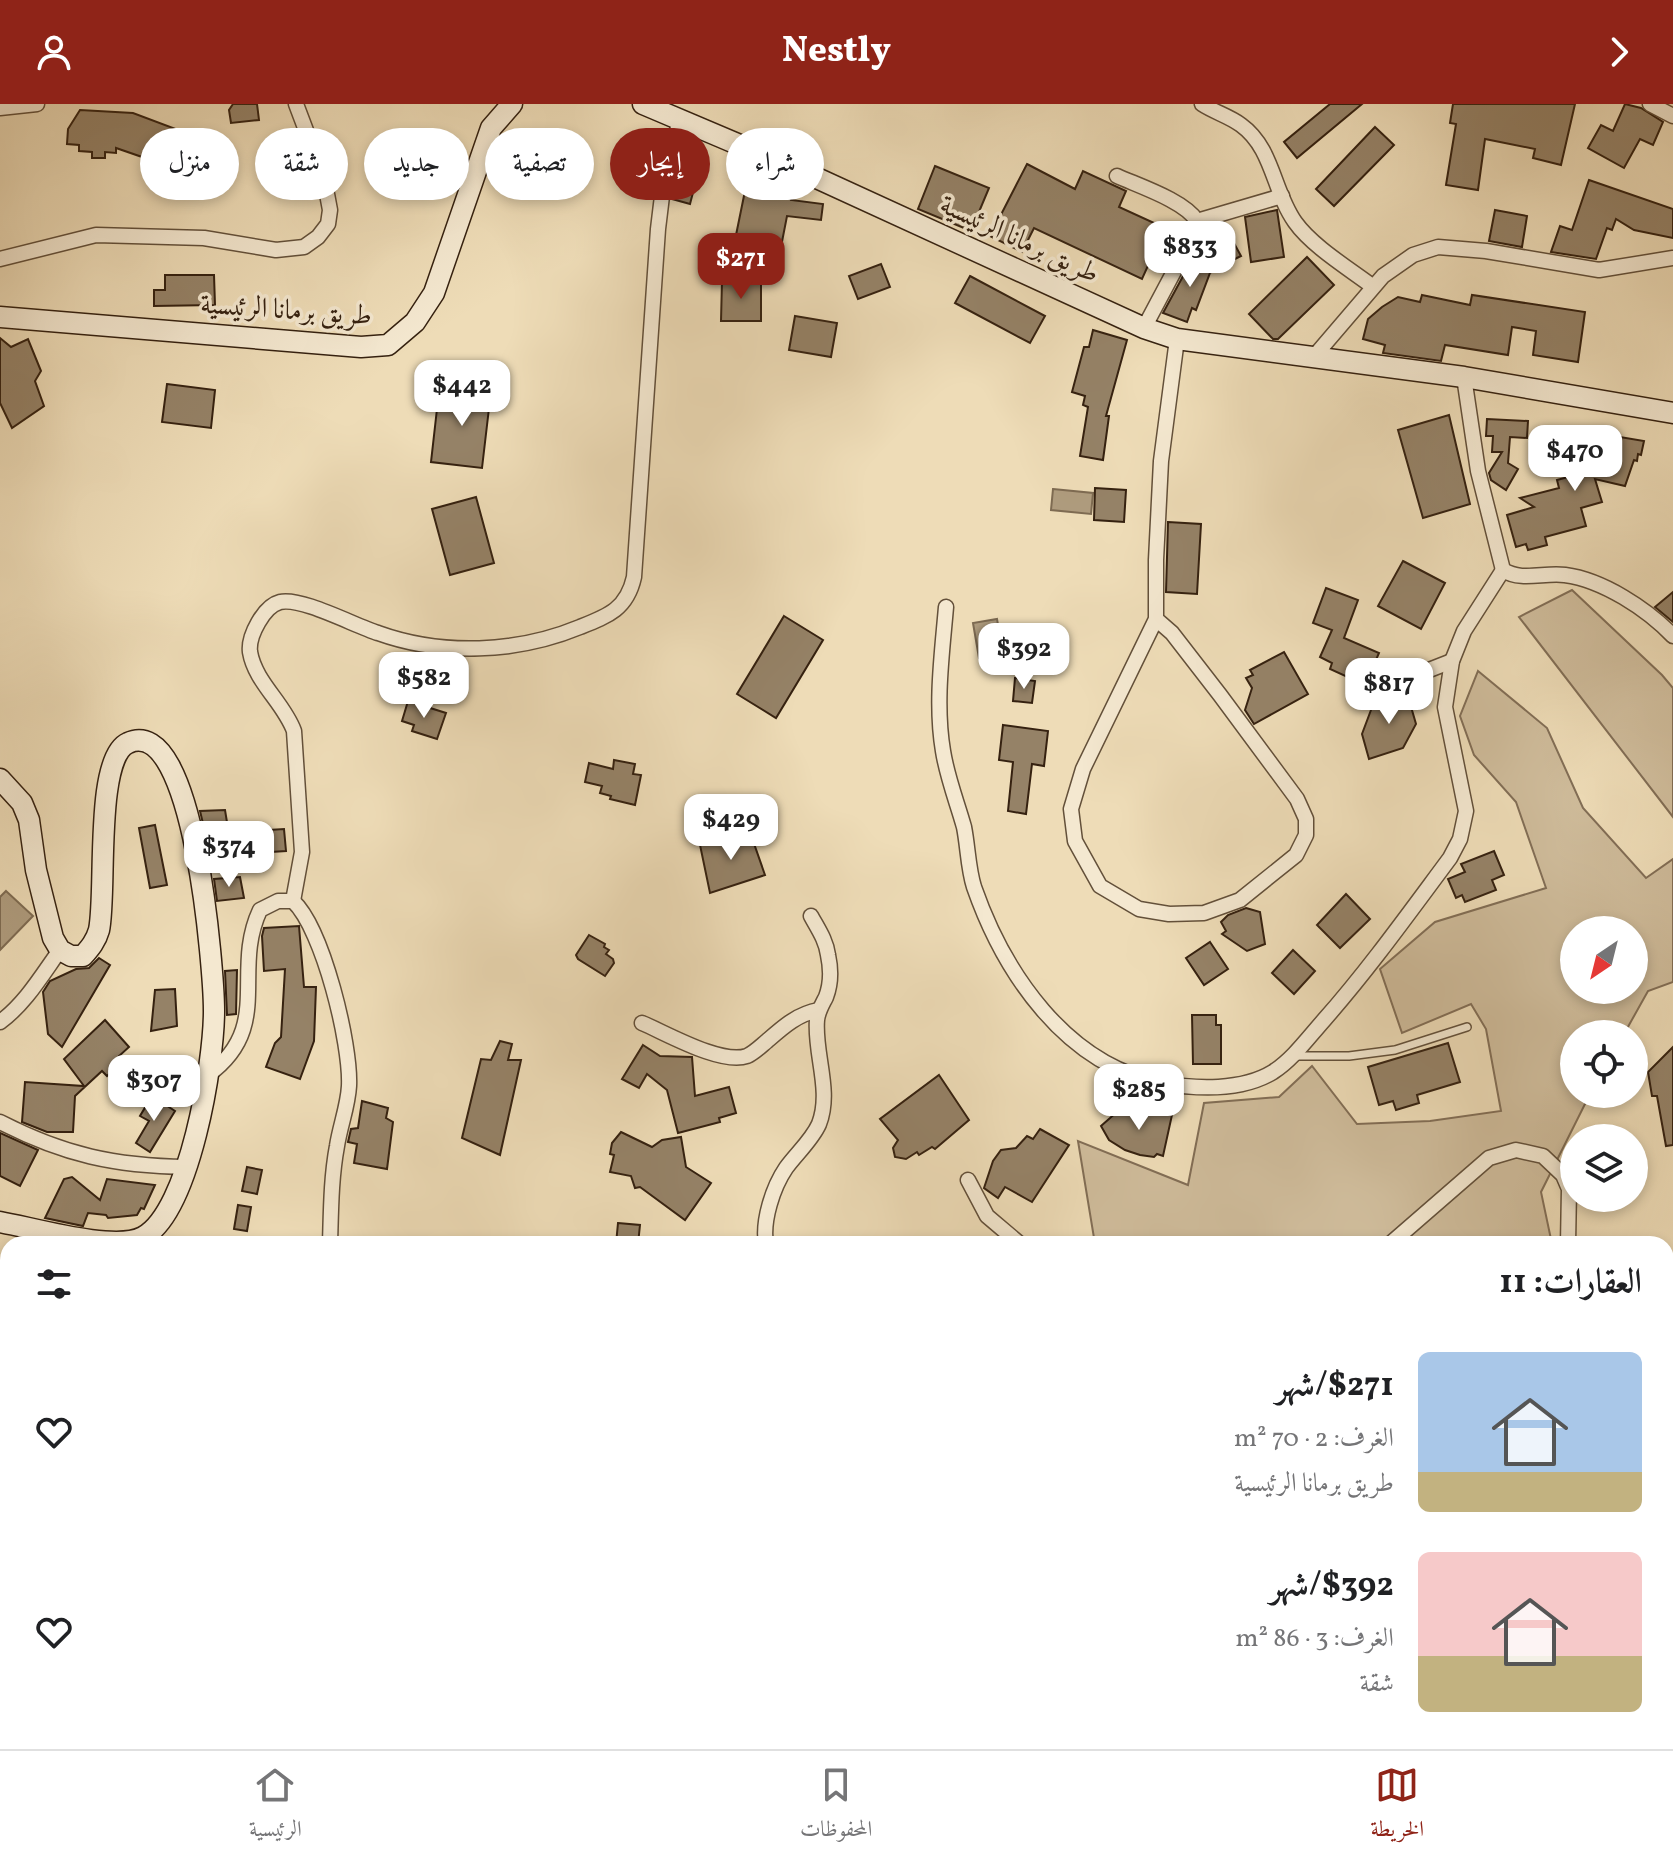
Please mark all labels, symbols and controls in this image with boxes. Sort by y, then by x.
text: Nestly [782,27,891,77]
icon: person [32,30,76,74]
icon: forward [1597,30,1641,74]
chip: منزل [140,128,239,200]
chip: شقة [255,128,348,200]
chip: جديد [364,128,469,200]
chip: تصفية [485,128,594,200]
chip: إيجار [610,128,710,200]
chip: شراء [726,128,824,200]
street label: طريق برمانا الرئيسية [933,186,1105,294]
pin: $833 [1143,221,1237,289]
text: $833 [1162,229,1218,265]
pin: $271 [694,233,788,301]
text: $271 [716,241,766,277]
street label: طريق برمانا الرئيسية [199,286,373,336]
pin: $442 [415,360,509,428]
text: $442 [432,368,492,404]
pin: $470 [1528,425,1622,493]
text: $470 [1546,433,1604,469]
pin: $392 [977,623,1071,691]
text: $392 [996,631,1052,667]
pin: $582 [377,652,471,720]
pin: $817 [1342,658,1436,726]
text: $582 [397,660,451,696]
text: $817 [1363,666,1415,702]
pin: $429 [684,794,778,862]
text: $429 [702,802,760,838]
pin: $374 [182,821,276,889]
text: $374 [202,829,256,865]
north arrow [1560,916,1648,1004]
map controls [1560,916,1648,1212]
button: locate [1560,1020,1648,1108]
pin: $307 [107,1055,201,1123]
text: $307 [126,1063,182,1099]
pin: $285 [1092,1064,1186,1132]
text: $285 [1112,1072,1166,1108]
button: layers [1560,1124,1648,1212]
text: العقارات: 11 [1499,1260,1642,1307]
icon: filters [32,1262,76,1306]
text: $271/شهر [1276,1363,1394,1410]
icon: home [1482,1384,1578,1480]
icon: heart [32,1410,76,1454]
text: الغرف: 2 · 70 m² [1234,1421,1394,1457]
text: طريق برمانا الرئيسية [1234,1466,1394,1502]
text: $392/شهر [1270,1563,1394,1610]
icon: home [1482,1584,1578,1680]
icon: heart [32,1610,76,1654]
text: الغرف: 3 · 86 m² [1235,1621,1394,1657]
text: شقة [1360,1666,1394,1702]
tab: الرئيسية [249,1763,302,1850]
tab: المحفوظات [800,1763,872,1850]
tab: الخريطة [1370,1763,1424,1850]

